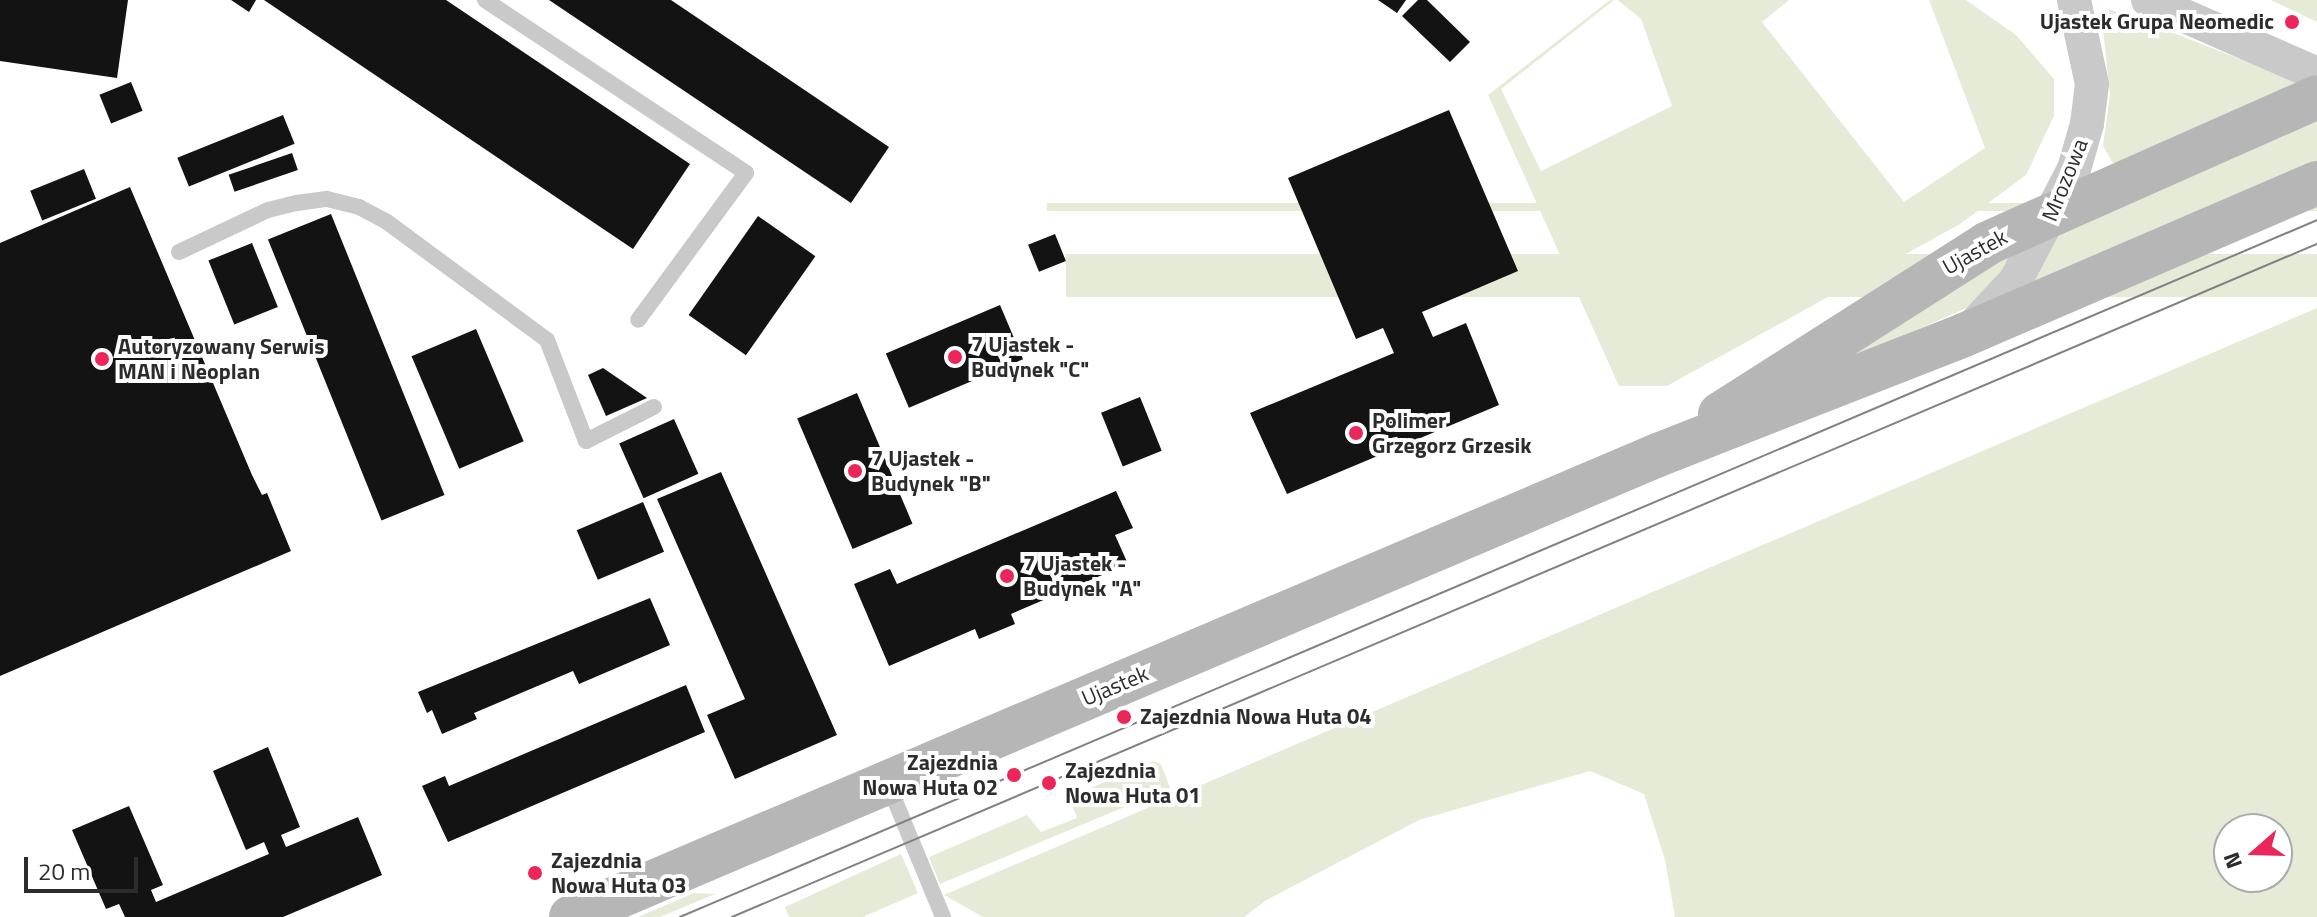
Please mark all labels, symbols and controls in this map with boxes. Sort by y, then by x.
place label: Ujastek Grupa Neomedic [2040,9,2274,35]
marker: Ujastek Grupa Neomedic [2281,11,2303,33]
street label: Mrozowa [2037,135,2093,225]
street label: Ujastek [1938,224,2012,280]
place label: 7 Ujastek - Budynek "C" [971,331,1089,382]
place label: Autoryzowany Serwis MAN i Neoplan [118,333,325,384]
marker: 7 Ujastek - Budynek "C" [946,348,964,366]
marker: Autoryzowany Serwis MAN i Neoplan [93,350,111,368]
place label: Polimer Grzegorz Grzesik [1372,407,1532,458]
marker: Polimer Grzegorz Grzesik [1347,424,1365,442]
place label: 7 Ujastek - Budynek "B" [871,445,991,496]
marker: 7 Ujastek - Budynek "B" [846,462,864,480]
place label: 7 Ujastek - Budynek "A" [1023,550,1141,602]
marker: 7 Ujastek - Budynek "A" [998,567,1016,585]
street label: Ujastek [1078,660,1152,712]
place label: Zajezdnia Nowa Huta 04 [1140,704,1372,730]
marker: Zajezdnia Nowa Huta 04 [1115,708,1133,726]
place label: Zajezdnia Nowa Huta 02 [862,749,998,800]
place label: Zajezdnia Nowa Huta 01 [1065,757,1201,808]
marker: Zajezdnia Nowa Huta 02 [1005,766,1023,784]
marker: Zajezdnia Nowa Huta 01 [1040,774,1058,792]
north arrow [2213,813,2293,893]
scale bar [28,841,142,891]
place label: Zajezdnia Nowa Huta 03 [551,847,687,898]
text: N [2214,848,2251,874]
text: 20 m [38,853,90,889]
marker: Zajezdnia Nowa Huta 03 [526,864,544,882]

